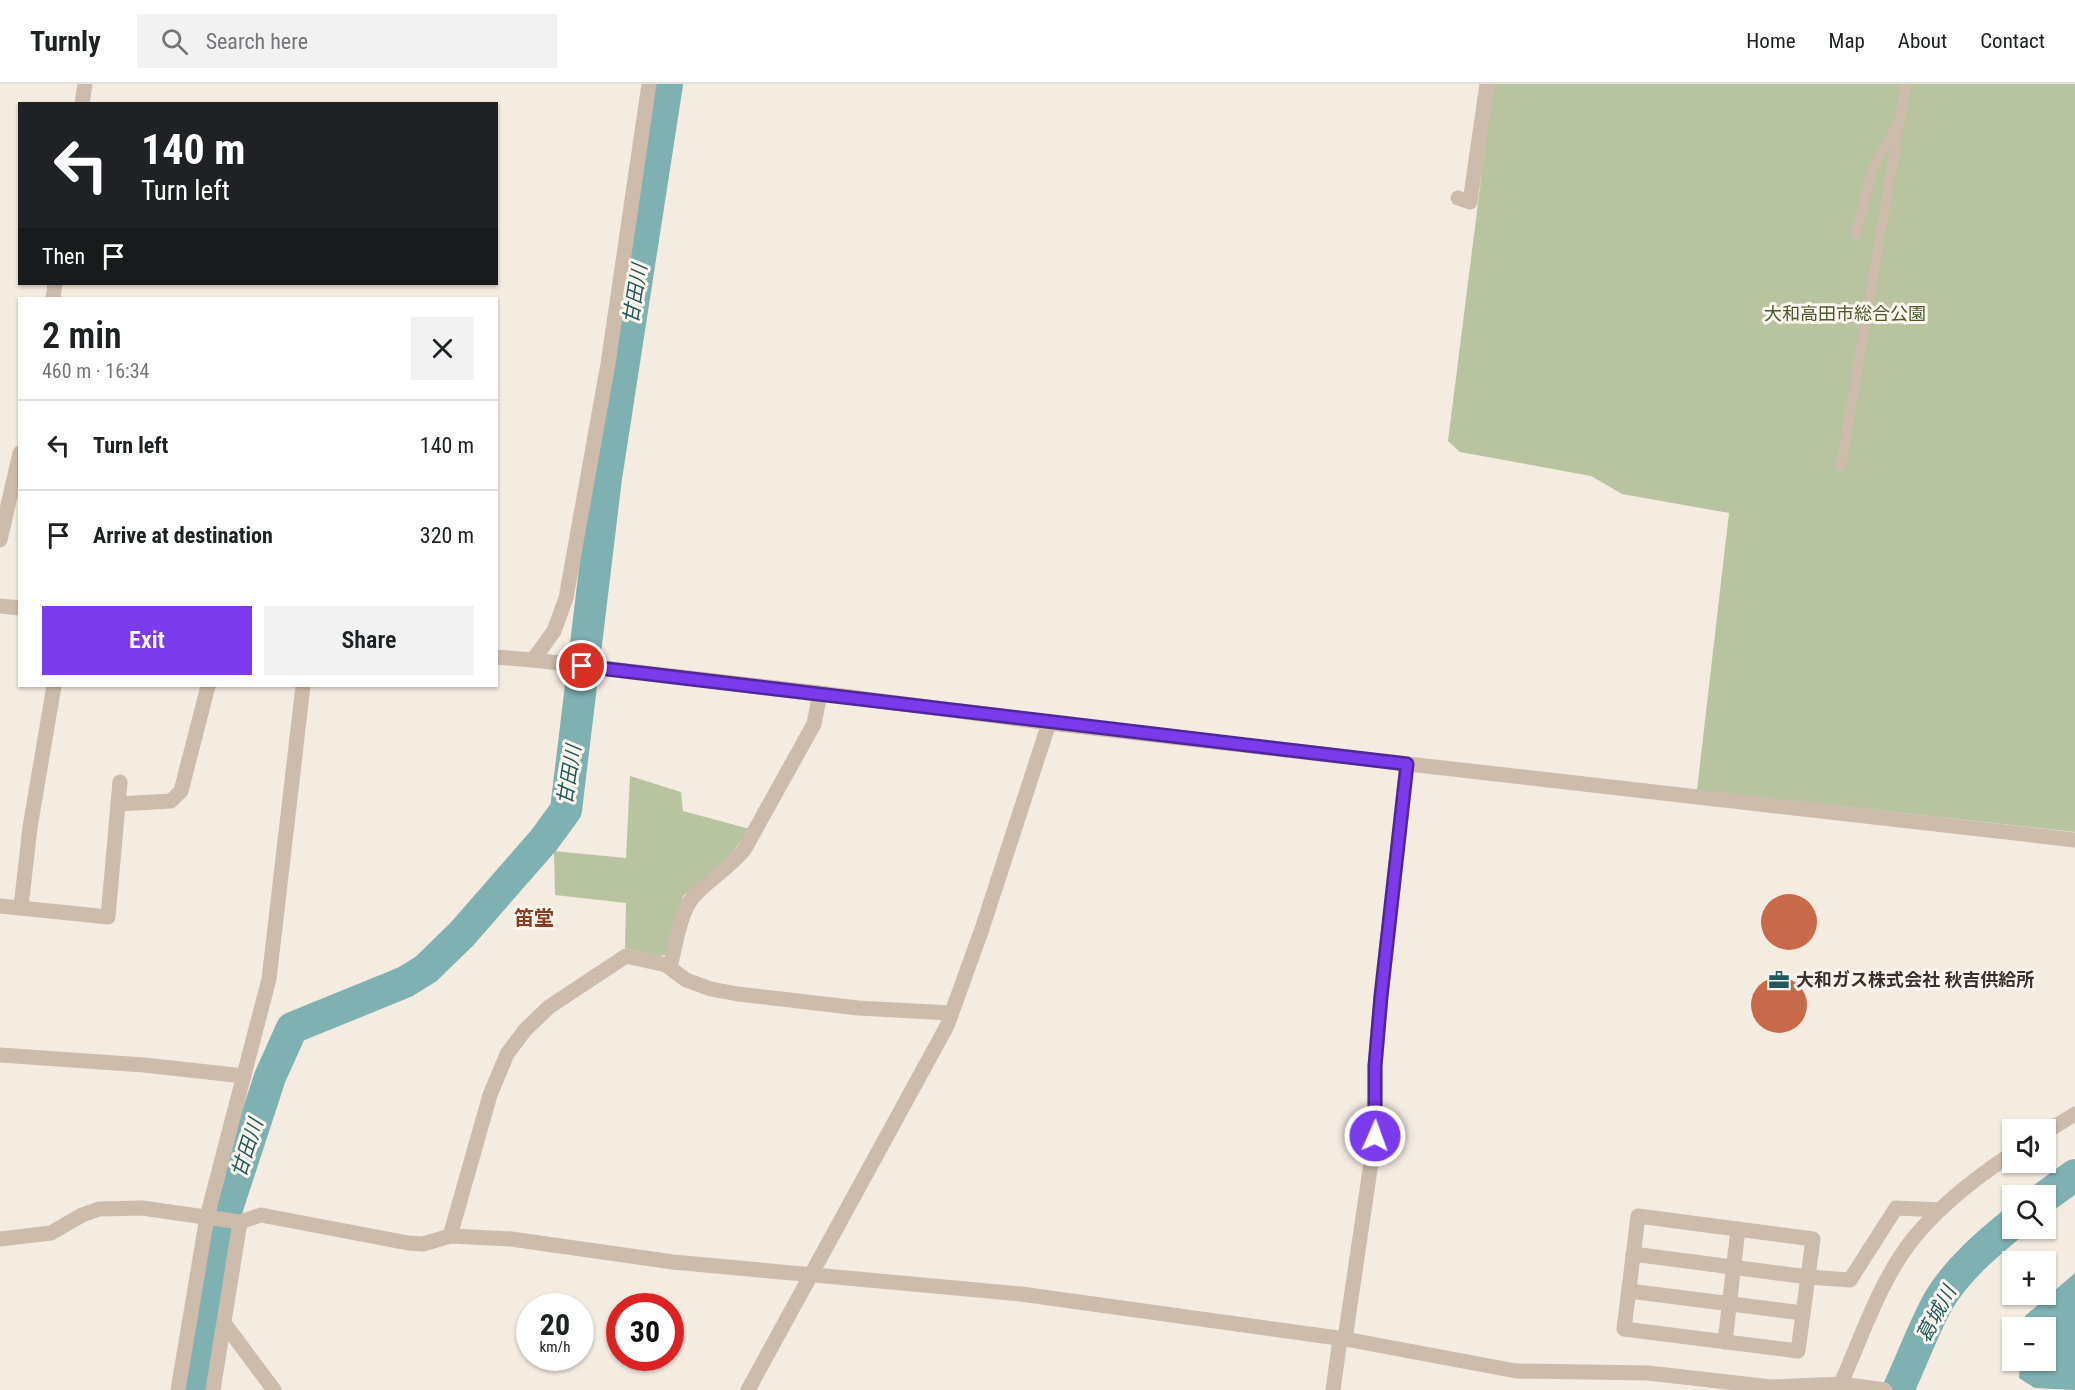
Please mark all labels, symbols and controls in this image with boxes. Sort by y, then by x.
search box [137,14,557,68]
text: Turnly [30,25,101,58]
icon: search [158,25,191,58]
text: Search here [206,29,308,54]
text: Home [1746,29,1796,53]
text: Map [1829,29,1865,53]
text: About [1898,29,1947,53]
text: Contact [1980,29,2045,53]
text: 140 m [141,125,246,174]
icon: left [42,126,120,204]
text: Turn left [141,175,230,207]
icon: arrive [97,240,130,273]
text: Then [42,244,85,269]
water label: 甘田川 [618,261,652,326]
park label: 大和高田市総合公園 [1764,303,1926,324]
text: 2 min [42,315,122,357]
button: close [411,317,474,380]
text: 460 m · 16:34 [42,359,149,383]
icon: left [42,429,75,462]
text: Turn left [93,433,168,458]
text: 140 m [420,433,474,458]
icon: arrive [42,519,75,552]
text: Arrive at destination [93,523,273,548]
text: 320 m [420,523,474,548]
button: Exit [42,606,252,675]
button: Share [264,606,474,675]
pin [556,640,607,691]
icon: arrive [565,649,598,682]
water label: 甘田川 [552,742,586,807]
district label: 笛堂 [514,906,554,930]
office icon: 大和ガス株式会社 秋吉供給所 [1767,968,1791,992]
place label: 大和ガス株式会社 秋吉供給所 [1796,969,2034,990]
position arrow [1343,1104,1407,1168]
water label: 甘田川 [226,1114,268,1180]
map controls [2002,1119,2056,1371]
button: sound [2002,1119,2056,1173]
button: search [2002,1185,2056,1239]
button: + [2002,1251,2056,1305]
water label: 葛城川 [1911,1280,1962,1346]
speed limit sign: 30 [606,1293,684,1371]
text: 20 [540,1307,570,1342]
button: − [2002,1317,2056,1371]
text: km/h [540,1338,570,1356]

